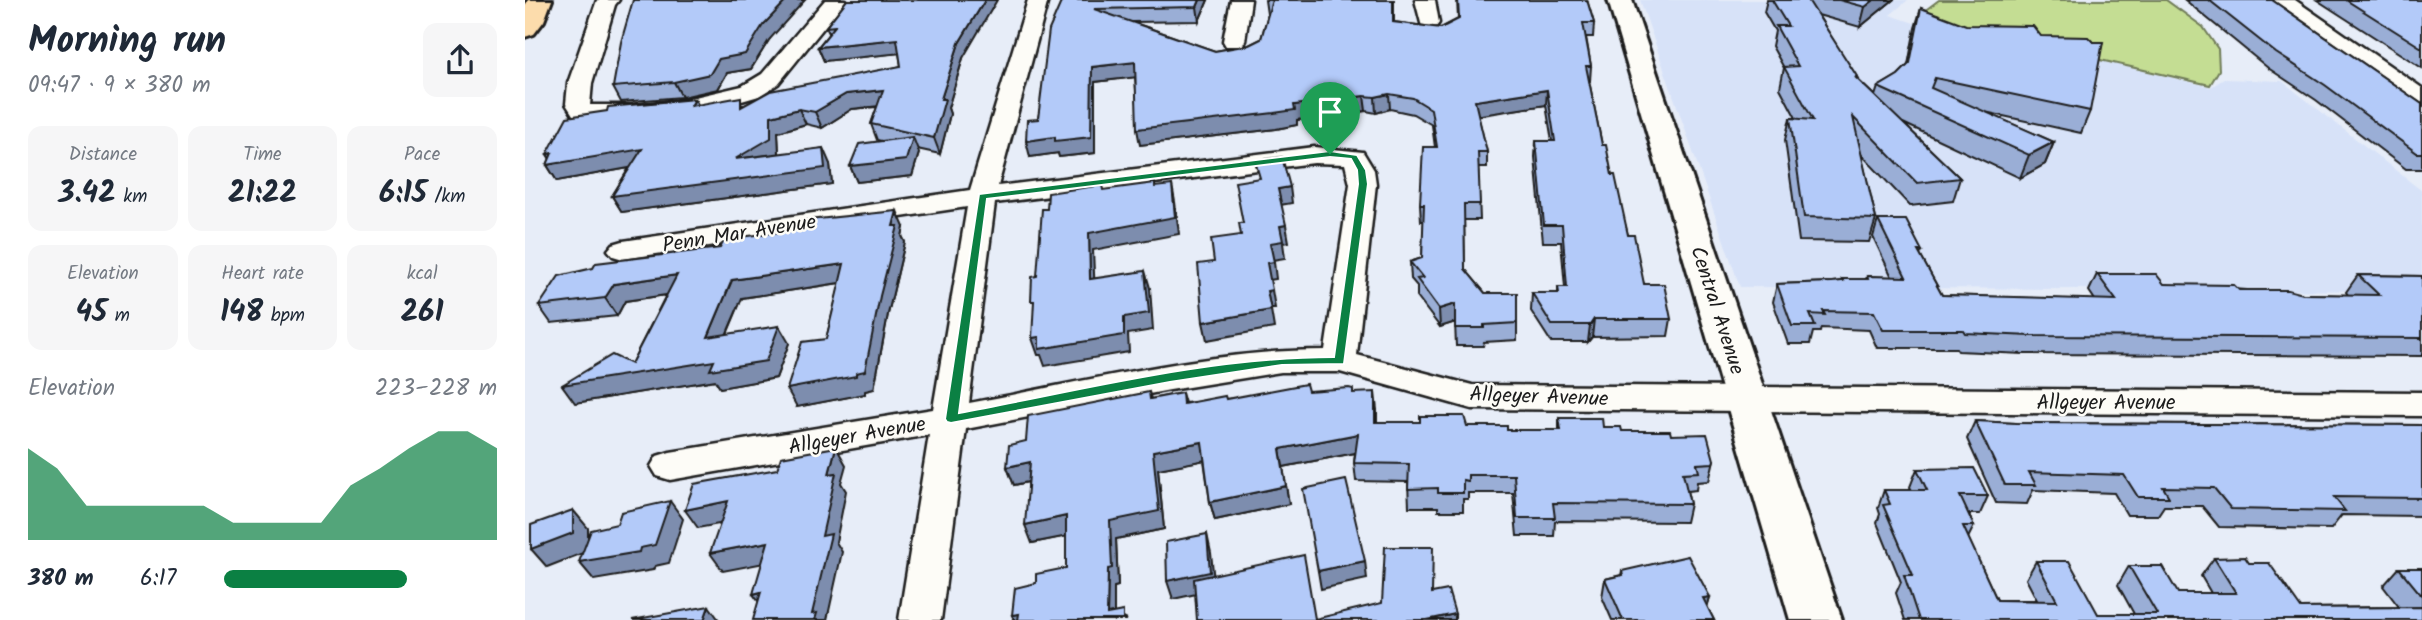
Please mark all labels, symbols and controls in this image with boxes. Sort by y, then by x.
text: Morning run [28,12,226,72]
button: share [423,23,497,97]
text: 09:47 · 9 × 380 m [28,68,210,104]
pin [1300,82,1360,154]
icon: arrive [1311,93,1349,131]
text: Distance [69,140,137,170]
text: Time [243,140,282,170]
text: Pace [404,140,440,170]
text: 3.42 [58,170,116,218]
text: 21:22 [228,170,297,218]
text: 6:15 [379,170,427,218]
text: km [116,182,147,212]
text: /km [427,182,465,212]
street label: Penn Mar Avenue [660,206,819,263]
street label: Central Avenue [1680,242,1753,380]
text: Elevation [67,259,139,289]
text: Heart rate [221,259,304,289]
text: kcal [407,259,438,289]
text: 45 [76,289,107,337]
text: 148 [220,289,263,337]
text: 261 [401,289,444,337]
text: m [107,301,130,331]
text: bpm [263,301,305,331]
text: Elevation [28,371,115,407]
text: 223–228 m [375,371,497,407]
street label: Allgeyer Avenue [1469,379,1610,416]
street label: Allgeyer Avenue [2037,387,2176,420]
street label: Allgeyer Avenue [786,408,929,465]
text: 380 m [28,561,94,597]
text: 6:17 [140,561,176,597]

